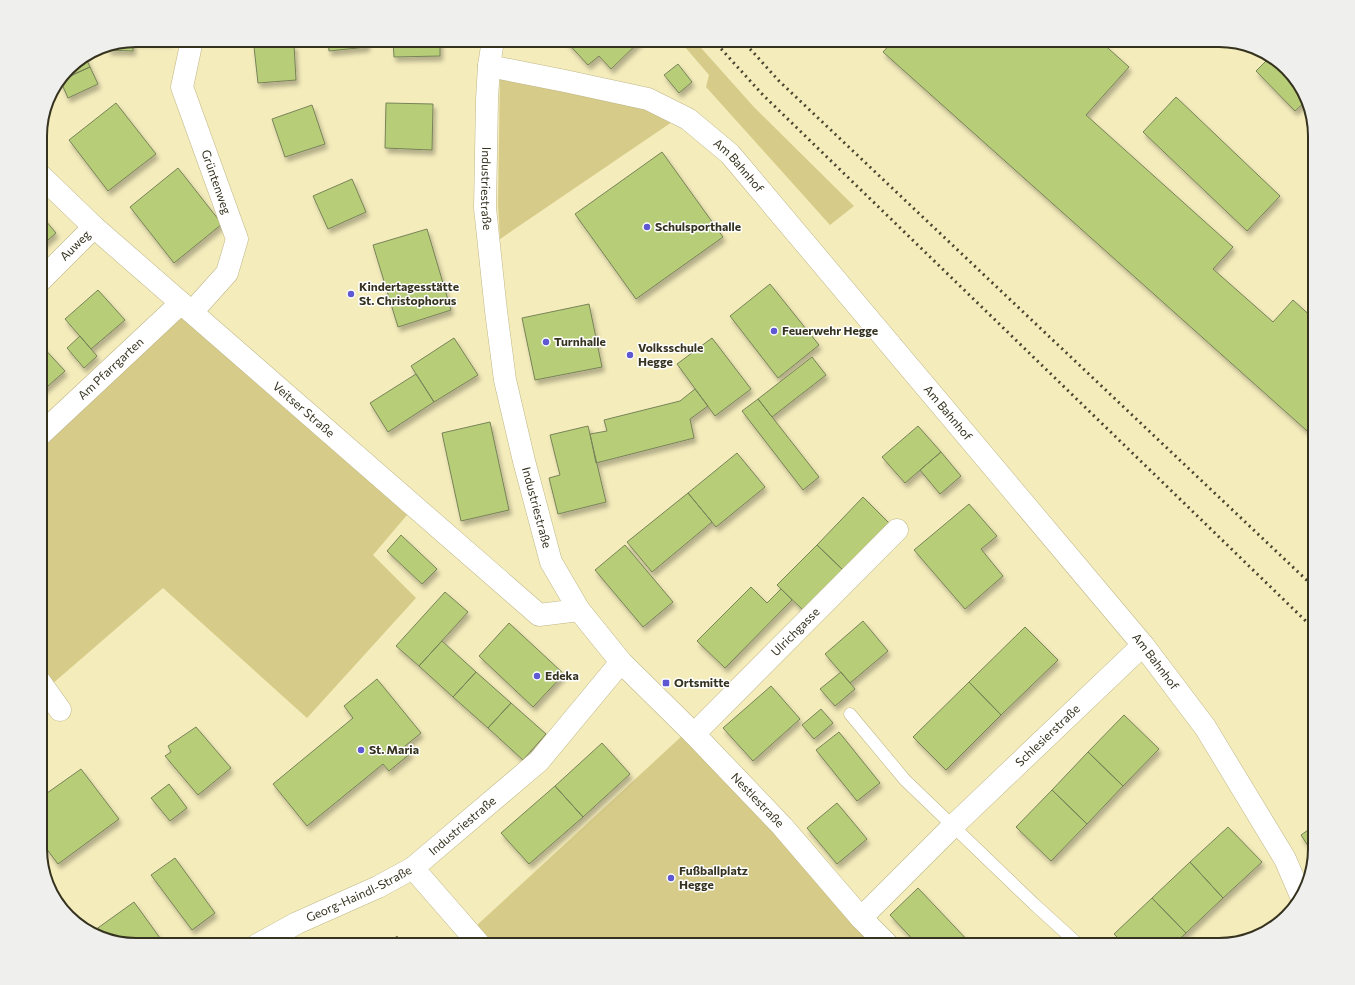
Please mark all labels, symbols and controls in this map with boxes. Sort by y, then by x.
street label: Am Bahnhof [711,135,767,195]
street label: Industriestraße [479,147,495,231]
street label: Grüntenweg [199,148,235,216]
place label: Schulsporthalle [655,219,741,233]
marker: Schulsporthalle [642,222,652,232]
street label: Auweg [57,227,93,263]
place label: Kindertagesstätte St. Christophorus [359,279,459,307]
marker: Kindertagesstätte St. Christophorus [346,289,356,299]
place label: Feuerwehr Hegge [782,323,878,337]
marker: Feuerwehr Hegge [769,326,779,336]
street label: Am Pfarrgarten [74,334,146,402]
place label: Turnhalle [554,334,606,348]
marker: Turnhalle [541,337,551,347]
place label: Volksschule Hegge [638,340,703,368]
marker: Volksschule Hegge [625,350,635,360]
street label: Veitser Straße [271,378,338,440]
street label: Am Bahnhof [921,382,976,443]
street label: Industriestraße [520,465,555,549]
street label: Ulrichgasse [768,604,822,658]
street label: Am Bahnhof [1130,630,1182,692]
place label: Edeka [545,668,579,682]
marker: Edeka [532,671,542,681]
place label: Ortsmitte [674,675,730,689]
marker: Ortsmitte [661,678,671,688]
street label: Schlesierstraße [1012,701,1082,769]
place label: St. Maria [369,742,419,756]
marker: St. Maria [356,745,366,755]
street label: Nestlestraße [729,769,787,830]
street label: Industriestraße [425,793,498,858]
street label: Georg-Haindl-Straße [304,862,414,924]
place label: Fußballplatz Hegge [679,863,748,891]
marker: Fußballplatz Hegge [666,873,676,883]

